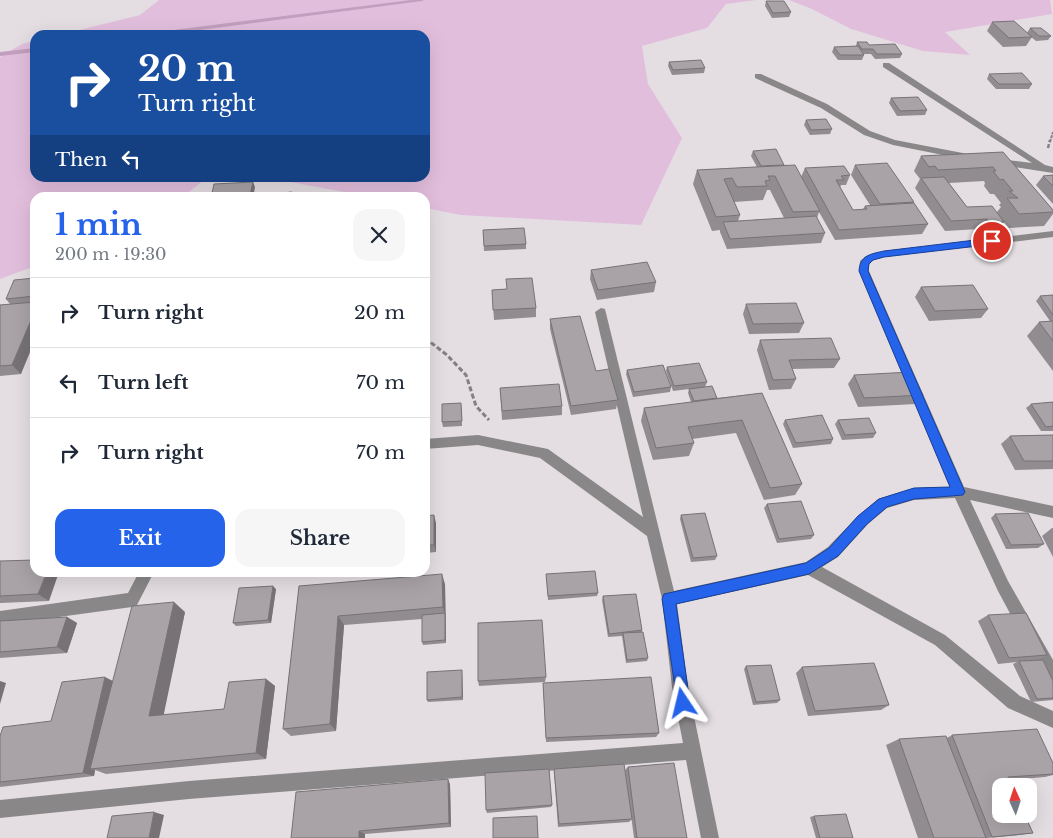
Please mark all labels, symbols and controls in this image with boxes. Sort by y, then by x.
text: 20 m [138,47,235,90]
icon: right [55,50,120,115]
text: Turn right [138,90,256,117]
icon: left [117,145,145,173]
text: Then [55,148,107,171]
text: 1 min [55,206,142,243]
button: close [353,209,405,261]
pin [971,220,1013,262]
icon: arrive [978,227,1006,255]
text: 200 m · 19:30 [55,244,166,264]
icon: right [55,299,83,327]
text: Turn right [98,301,204,324]
text: 20 m [354,301,405,324]
icon: left [55,369,83,397]
text: Turn left [98,371,189,394]
text: 70 m [356,371,405,394]
icon: right [55,439,83,467]
text: Turn right [98,441,204,464]
text: 70 m [356,441,405,464]
button: Exit [55,509,225,567]
button: Share [235,509,405,567]
position arrow [656,676,708,728]
north arrow [992,778,1038,822]
map controls [992,778,1037,823]

